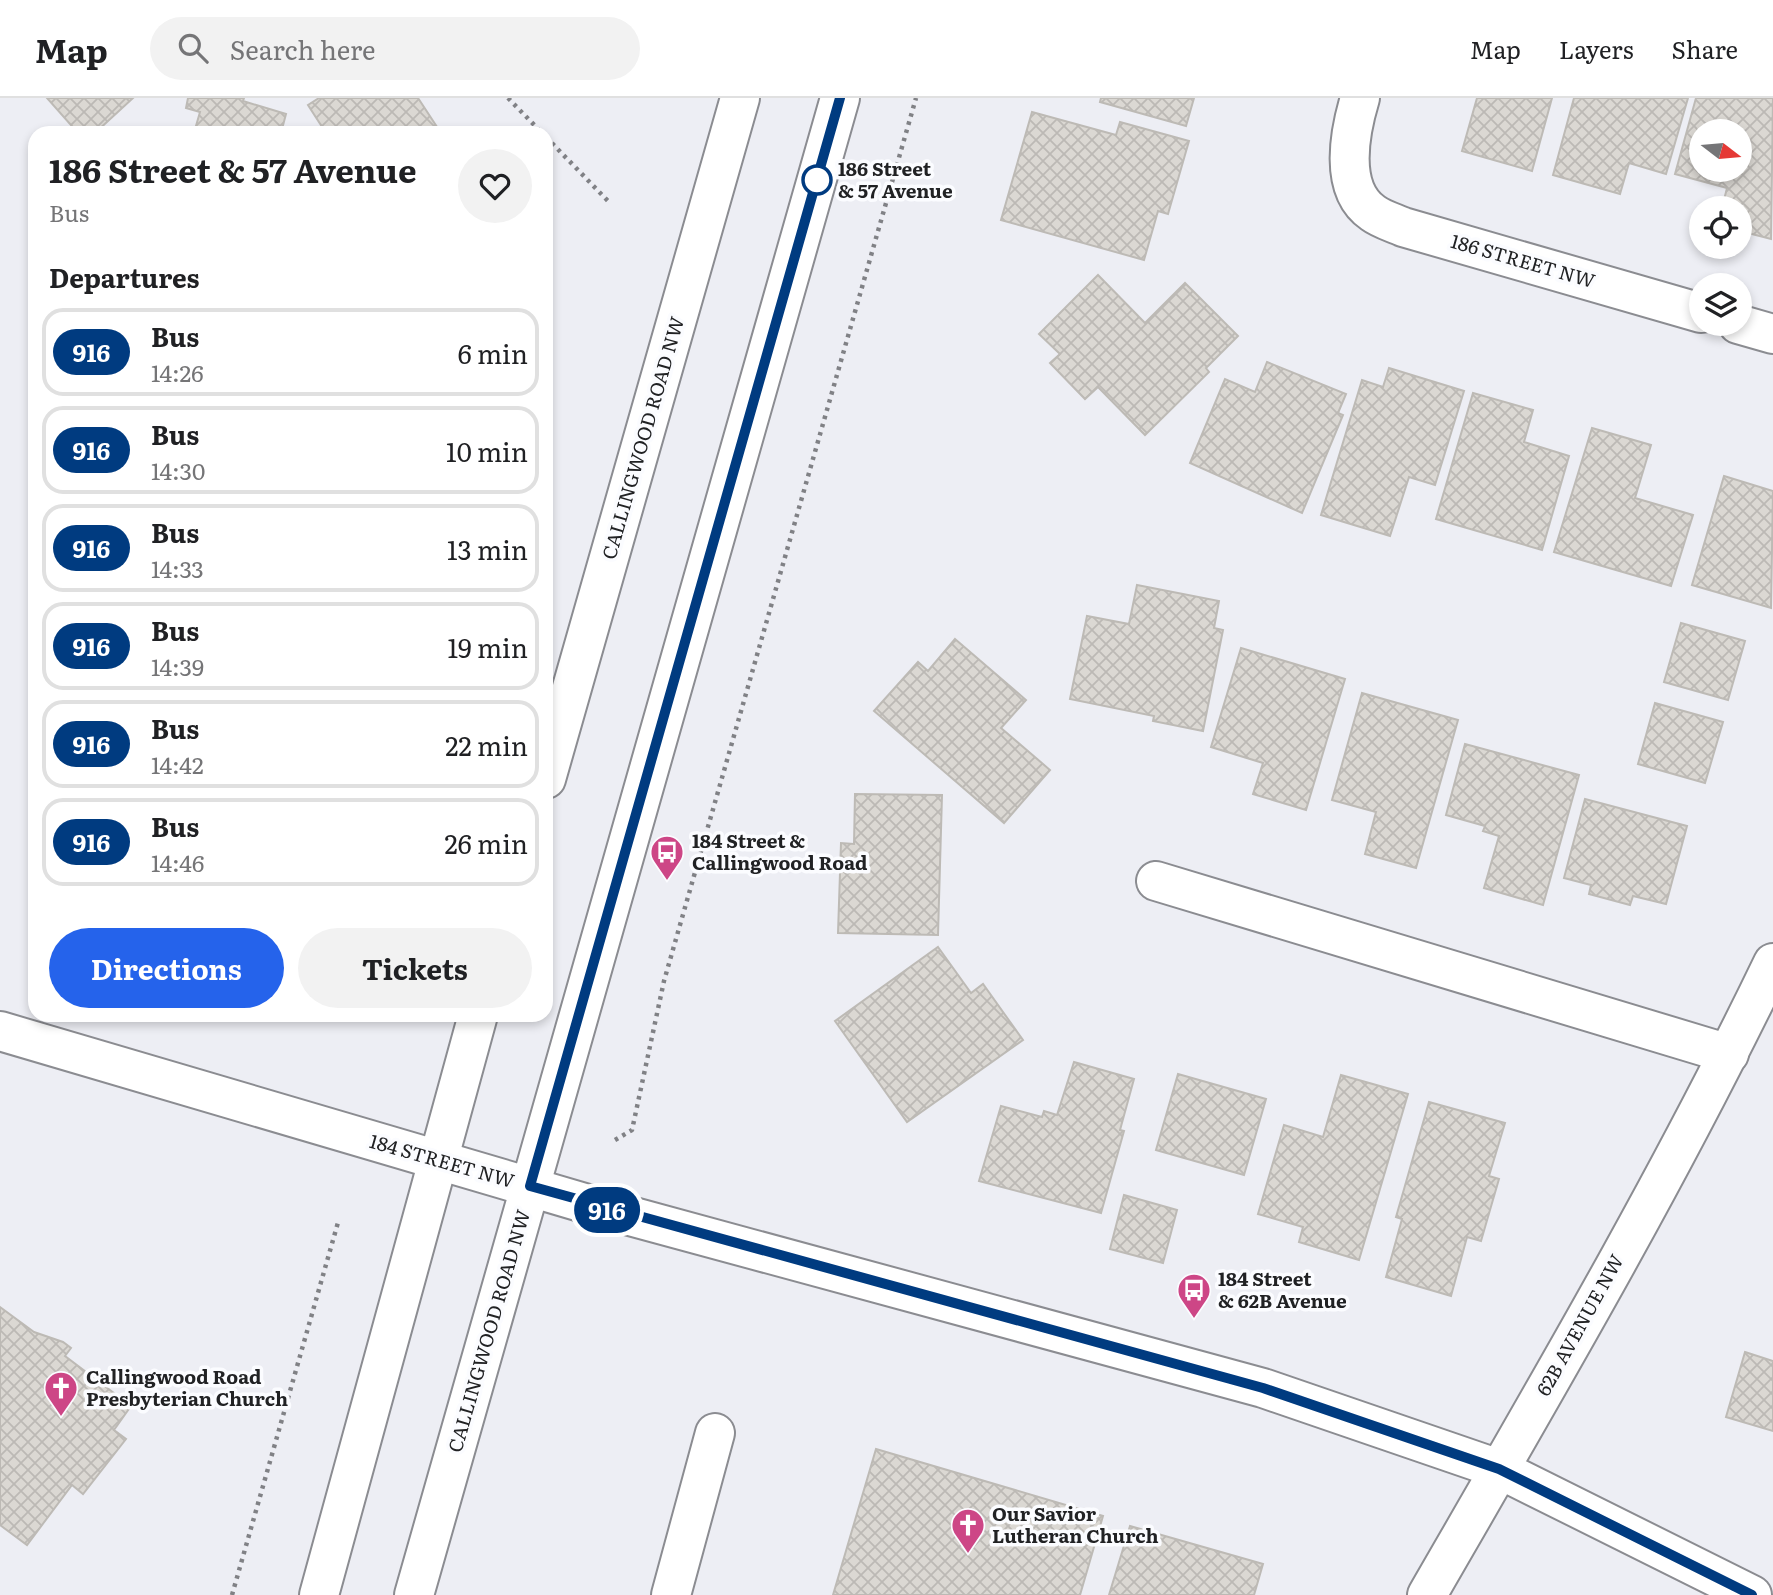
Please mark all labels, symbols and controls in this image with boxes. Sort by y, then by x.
search box [150,17,640,80]
text: Map [35,24,108,73]
icon: search [174,29,212,67]
text: Search here [230,29,376,68]
text: Map [1470,31,1521,66]
text: Layers [1559,31,1633,66]
text: Share [1671,31,1738,66]
north arrow [1689,119,1752,182]
map controls [1689,119,1752,336]
text: 186 Street & 57 Avenue [49,144,417,193]
button: heart [458,149,532,223]
place label: 186 Street & 57 Avenue [838,154,953,204]
marker: 186 Street & 57 Avenue [802,165,832,195]
text: Bus [49,195,89,229]
button: locate [1689,196,1752,259]
street label: 186 STREET NW [1448,226,1599,294]
text: Departures [49,257,200,296]
button: layers [1689,273,1752,336]
street label: CALLINGWOOD ROAD NW [594,313,690,562]
text: Bus [151,316,199,355]
text: 6 min [458,333,528,372]
text: 916 [73,334,110,369]
text: 14:26 [151,355,204,389]
text: Bus [151,414,199,453]
text: 10 min [446,431,528,470]
text: 916 [73,432,110,467]
text: 14:30 [151,453,205,487]
text: Bus [151,512,199,551]
text: 13 min [447,529,528,568]
text: 916 [73,530,110,565]
text: 14:33 [151,551,204,585]
text: Bus [151,610,199,649]
text: 19 min [448,627,528,666]
text: 916 [73,628,110,663]
text: 14:39 [151,649,204,683]
text: Bus [151,708,199,747]
text: 22 min [445,725,528,764]
text: 916 [73,726,110,761]
text: 14:42 [151,747,204,781]
text: Bus [151,806,199,845]
text: 26 min [445,823,528,862]
text: 916 [73,824,110,859]
place label: 184 Street & Callingwood Road [692,826,868,876]
bus stop icon: 184 Street & Callingwood Road [648,833,686,882]
text: 14:46 [151,845,204,879]
button: Directions [49,928,284,1008]
button: Tickets [298,928,532,1008]
street label: 184 STREET NW [367,1126,518,1194]
line badge: 916 [567,1187,647,1233]
text: 916 [588,1192,626,1227]
street label: CALLINGWOOD ROAD NW [440,1206,536,1455]
street label: 62B AVENUE NW [1529,1248,1630,1400]
place label: 184 Street & 62B Avenue [1218,1264,1347,1314]
bus stop icon: 184 Street & 62B Avenue [1175,1271,1213,1320]
place label: Callingwood Road Presbyterian Church [86,1362,288,1412]
church icon: Callingwood Road Presbyterian Church [42,1369,80,1418]
place label: Our Savior Lutheran Church [992,1499,1159,1549]
church icon: Our Savior Lutheran Church [949,1506,987,1555]

